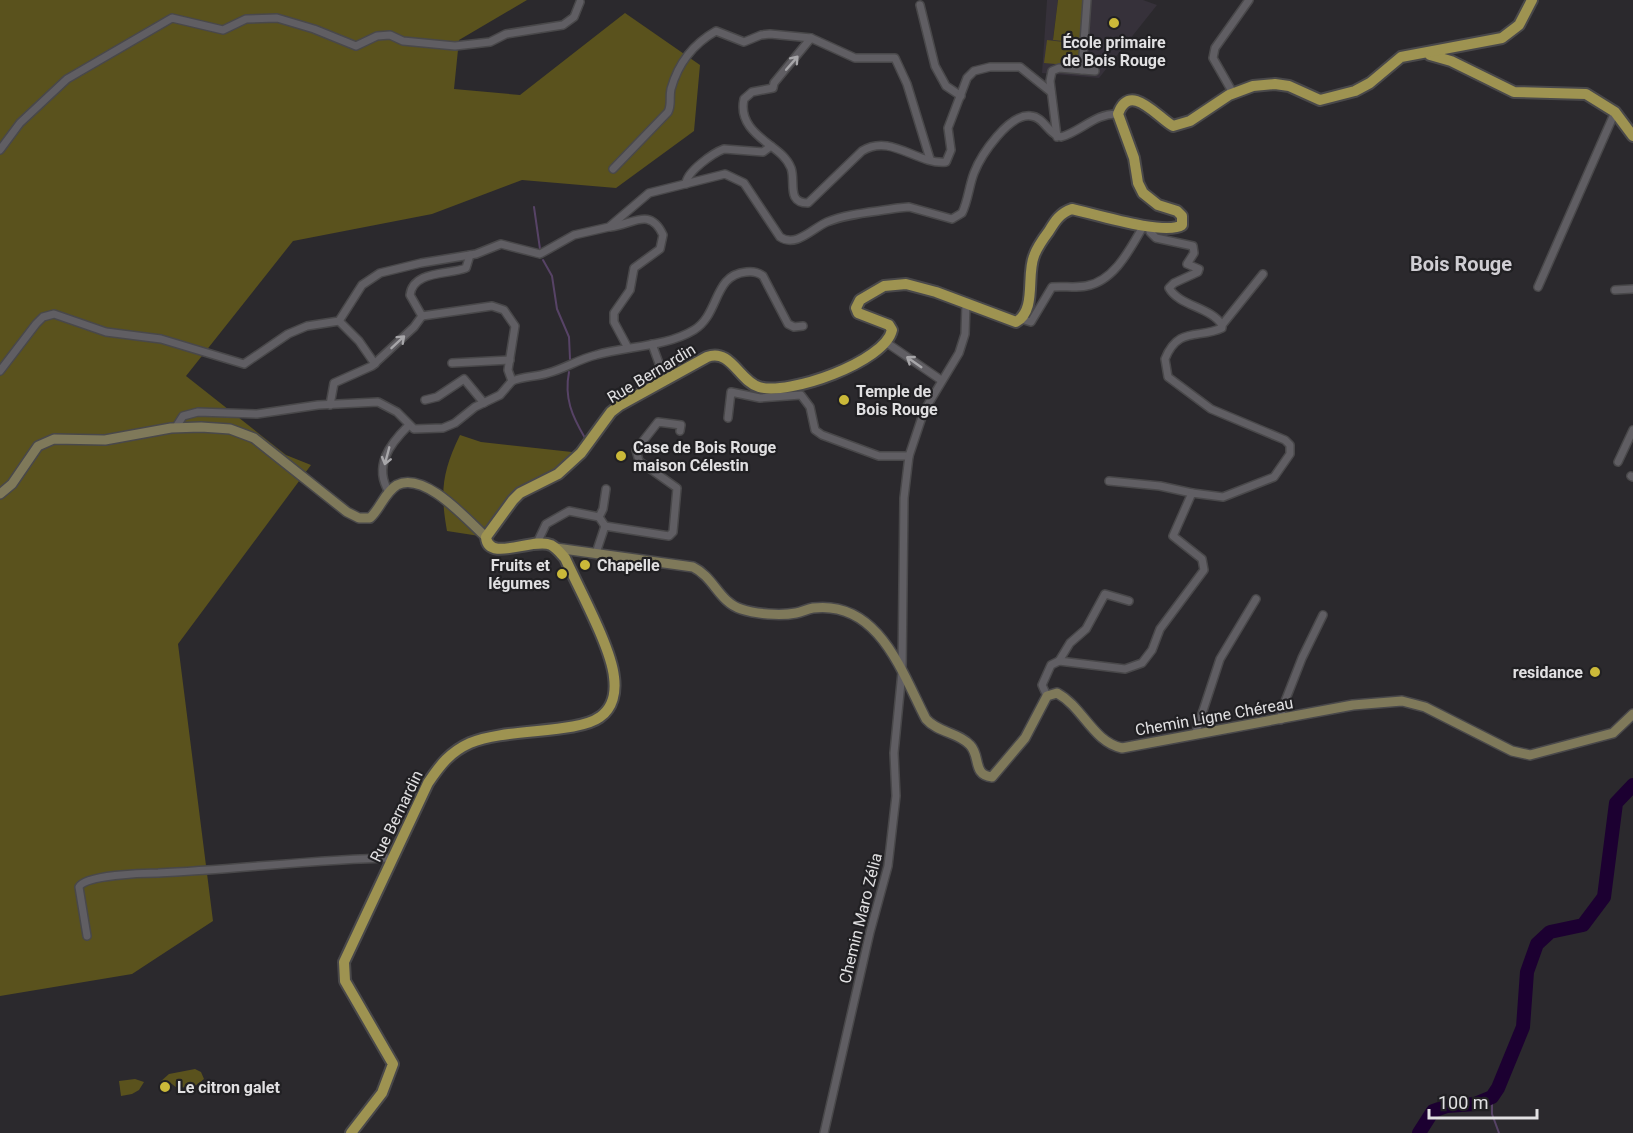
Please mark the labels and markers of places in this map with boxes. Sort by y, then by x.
marker: École primaire de Bois Rouge [1107,16,1121,30]
place label: École primaire de Bois Rouge [1062,33,1166,70]
place label: Temple de Bois Rouge [856,382,938,419]
marker: Temple de Bois Rouge [837,393,851,407]
place label: Case de Bois Rouge maison Célestin [633,438,777,475]
marker: Case de Bois Rouge maison Célestin [614,449,628,463]
place label: Fruits et légumes [488,556,551,593]
place label: Chapelle [597,556,660,575]
marker: Chapelle [578,558,592,572]
marker: Fruits et légumes [555,567,569,581]
place label: residance [1513,663,1583,682]
marker: residance [1588,665,1602,679]
place label: Le citron galet [177,1078,280,1097]
marker: Le citron galet [158,1080,172,1094]

